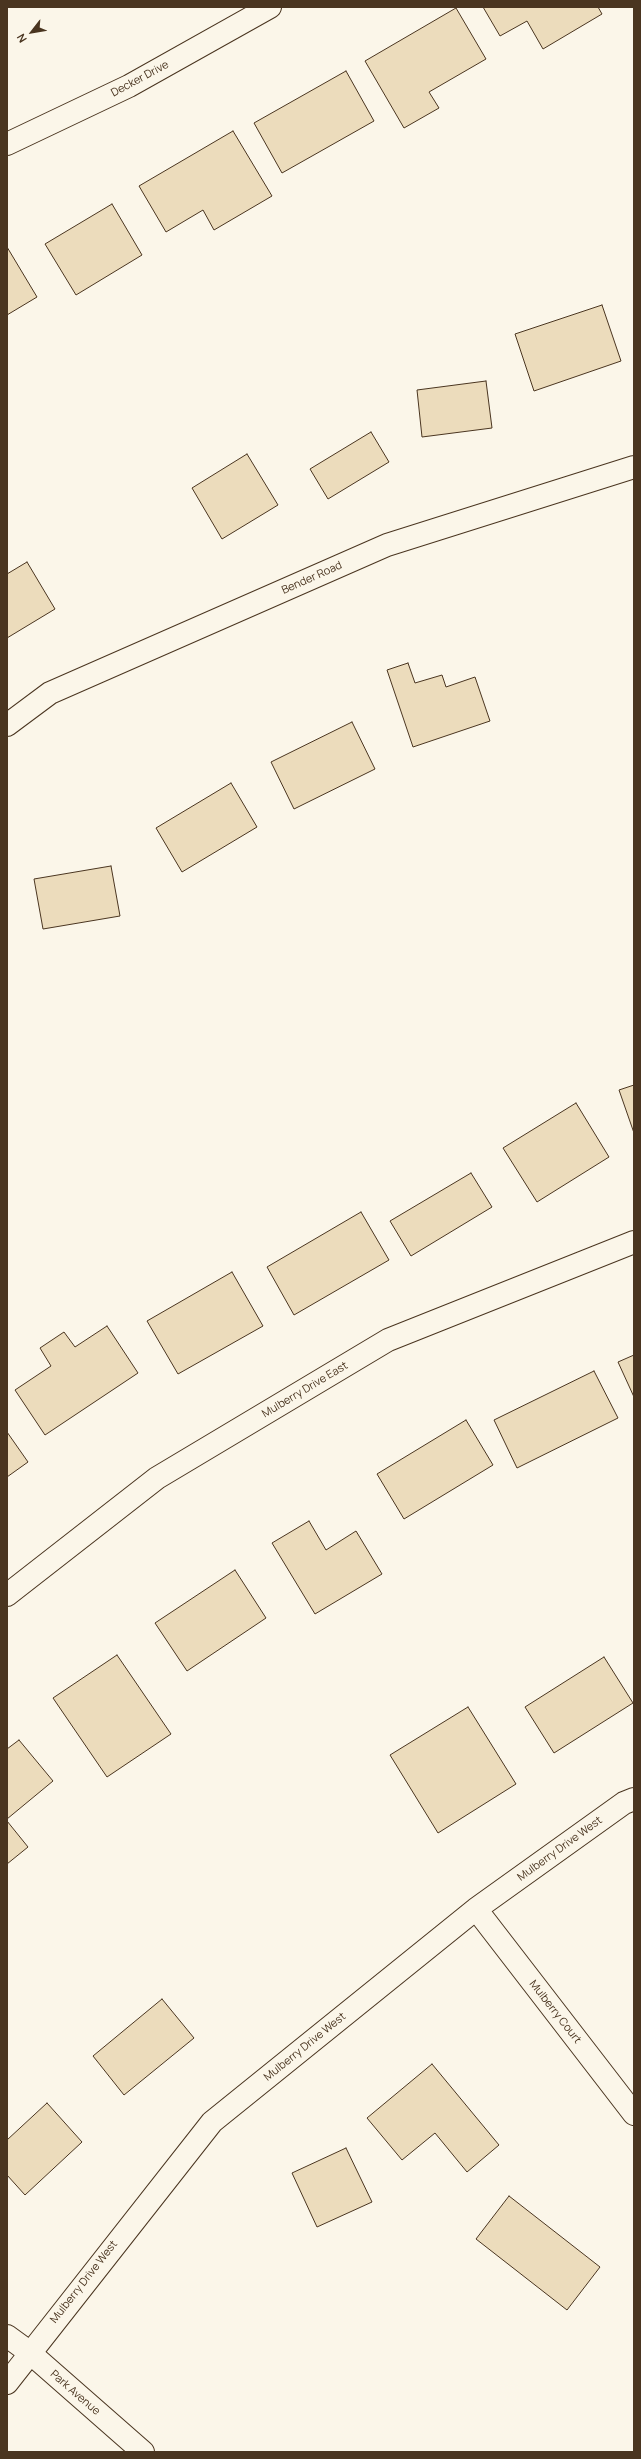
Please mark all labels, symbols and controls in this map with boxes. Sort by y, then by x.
north arrow [12,12,52,52]
text: N [13,31,30,46]
street label: Decker Drive [109,58,171,100]
street label: Bender Road [280,559,344,597]
street label: Mulberry Drive East [260,1359,350,1421]
street label: Mulberry Drive West [515,1814,605,1884]
street label: Mulberry Court [526,1978,584,2046]
street label: Mulberry Drive West [261,2010,349,2084]
street label: Mulberry Drive West [48,2238,120,2326]
street label: Park Avenue [47,2368,103,2418]

